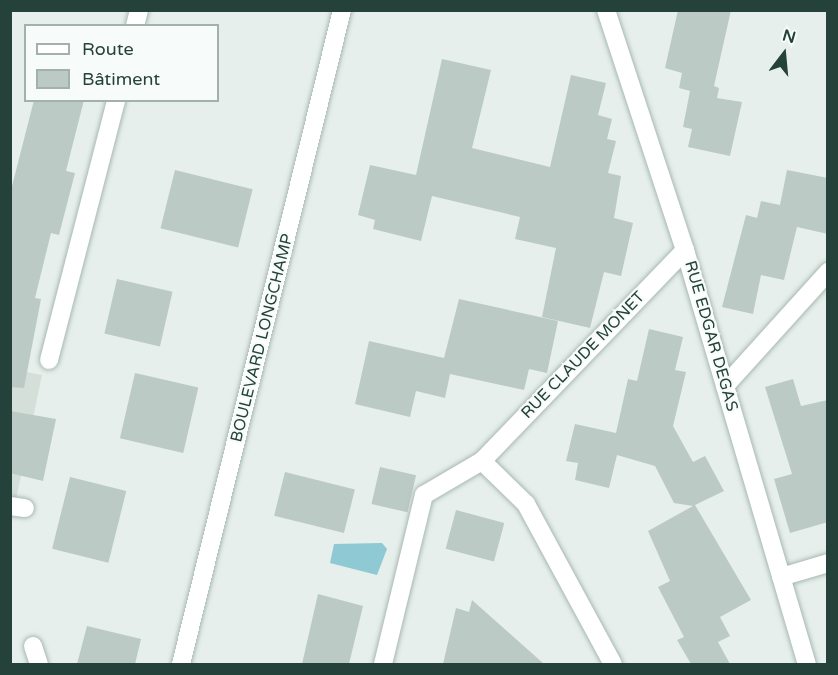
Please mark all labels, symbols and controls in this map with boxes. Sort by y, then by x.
legend [24,24,219,102]
north arrow [754,24,814,84]
text: N [780,25,798,48]
text: Route [82,38,134,60]
text: Bâtiment [82,68,160,90]
street label: BOULEVARD LONGCHAMP [227,232,297,444]
street label: RUE EDGAR DEGAS [680,259,742,413]
street label: RUE CLAUDE MONET [517,287,649,423]

